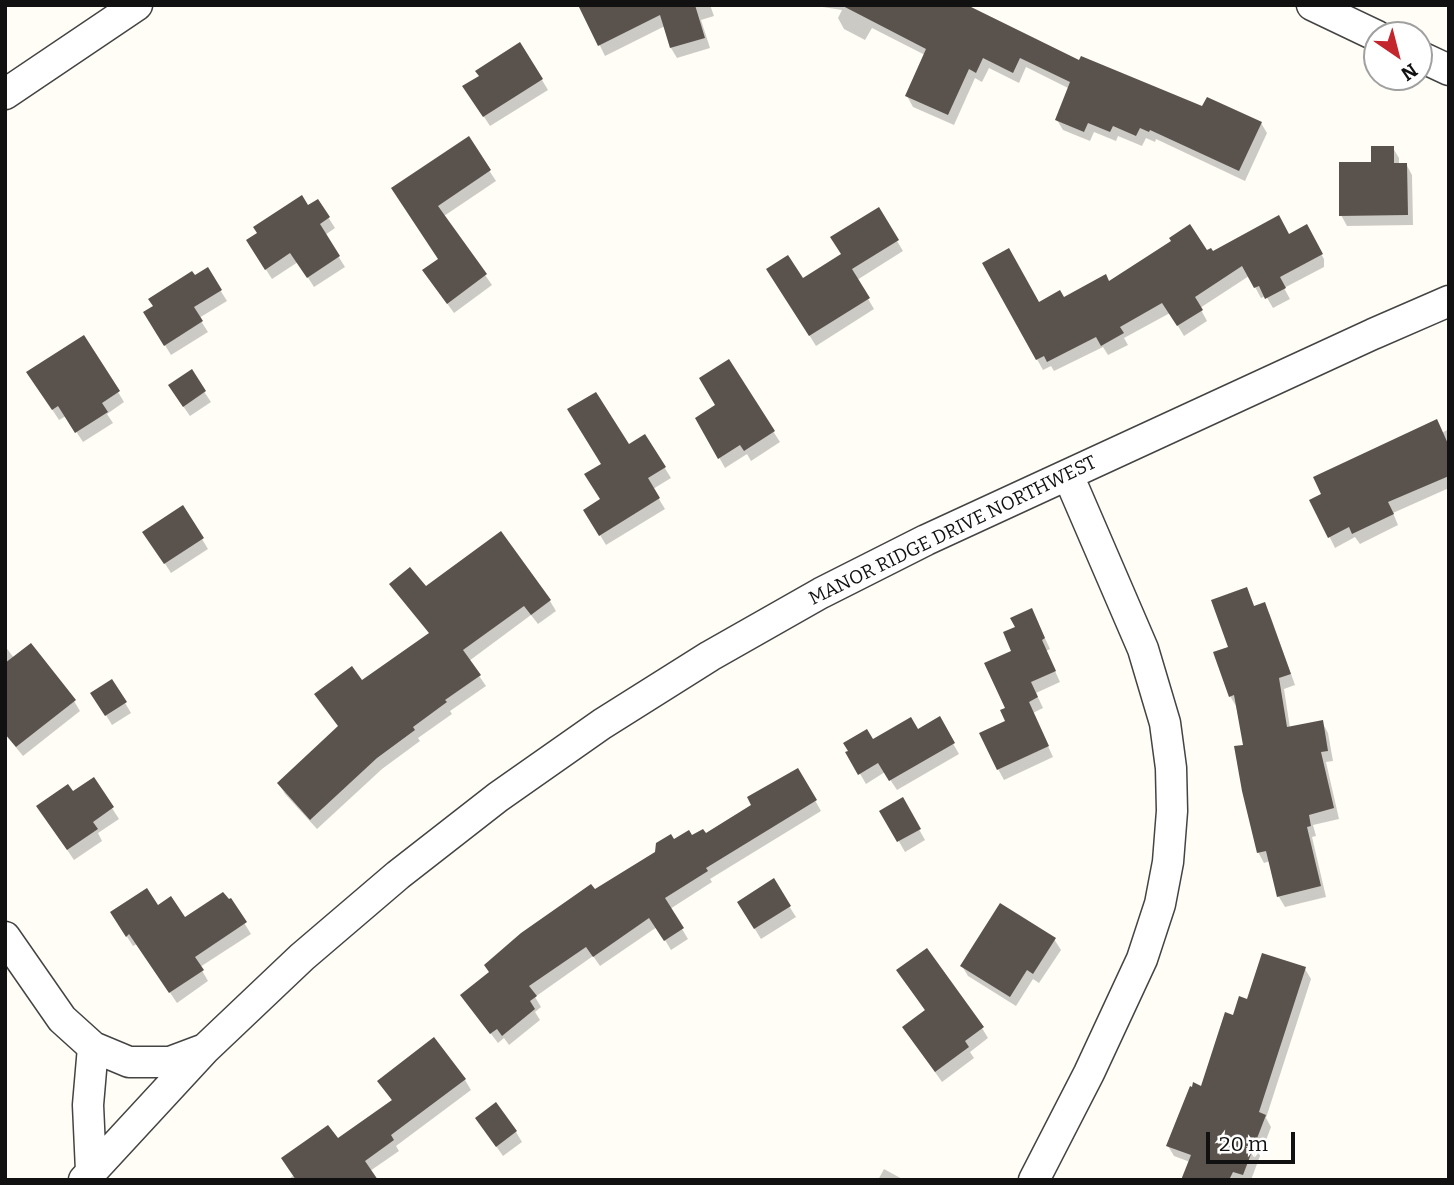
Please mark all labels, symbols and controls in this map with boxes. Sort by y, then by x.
north arrow [1363,21,1433,91]
text: N [1397,58,1422,86]
street label: MANOR RIDGE DRIVE NORTHWEST [805,451,1101,611]
scale bar [1209,1118,1298,1162]
text: 20 m [1219,1131,1268,1157]

